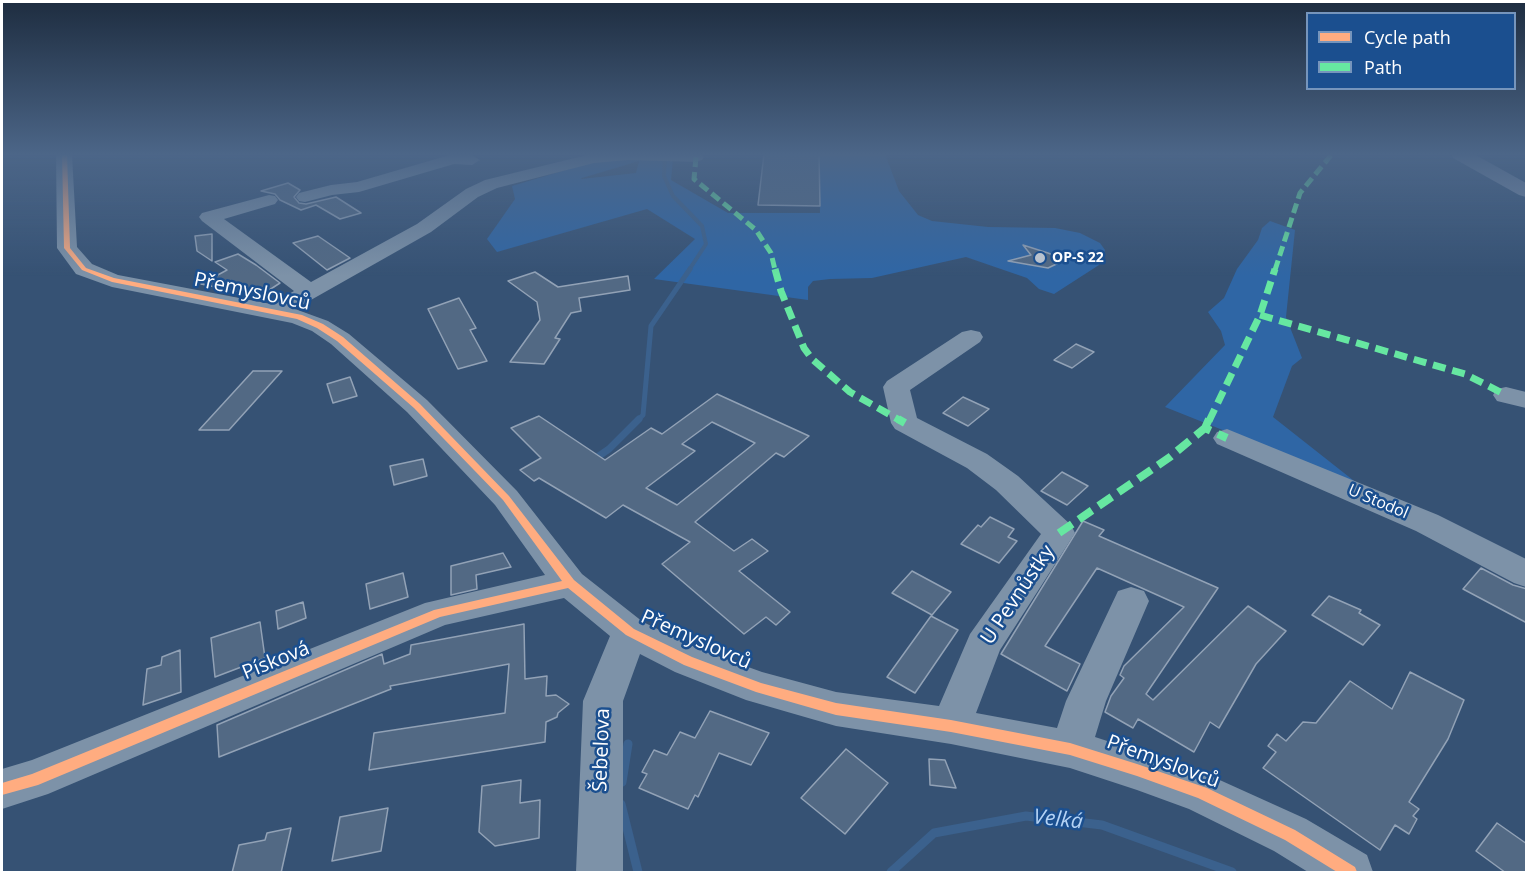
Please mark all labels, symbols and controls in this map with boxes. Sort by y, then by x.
legend [1306,12,1516,90]
text: Cycle path [1364,25,1451,49]
text: Path [1364,55,1402,79]
place label: OP-S 22 [1052,250,1104,266]
marker: OP-S 22 [1033,251,1047,265]
street label: Přemyslovců [192,268,312,316]
street label: U Stodol [1345,481,1411,523]
street label: U Pevnůstky [976,541,1060,649]
street label: Přemyslovců [637,605,755,675]
street label: Písková [239,637,313,685]
street label: Šebelova [589,708,615,792]
street label: Přemyslovců [1103,730,1223,794]
water label: Velká [1032,805,1084,835]

